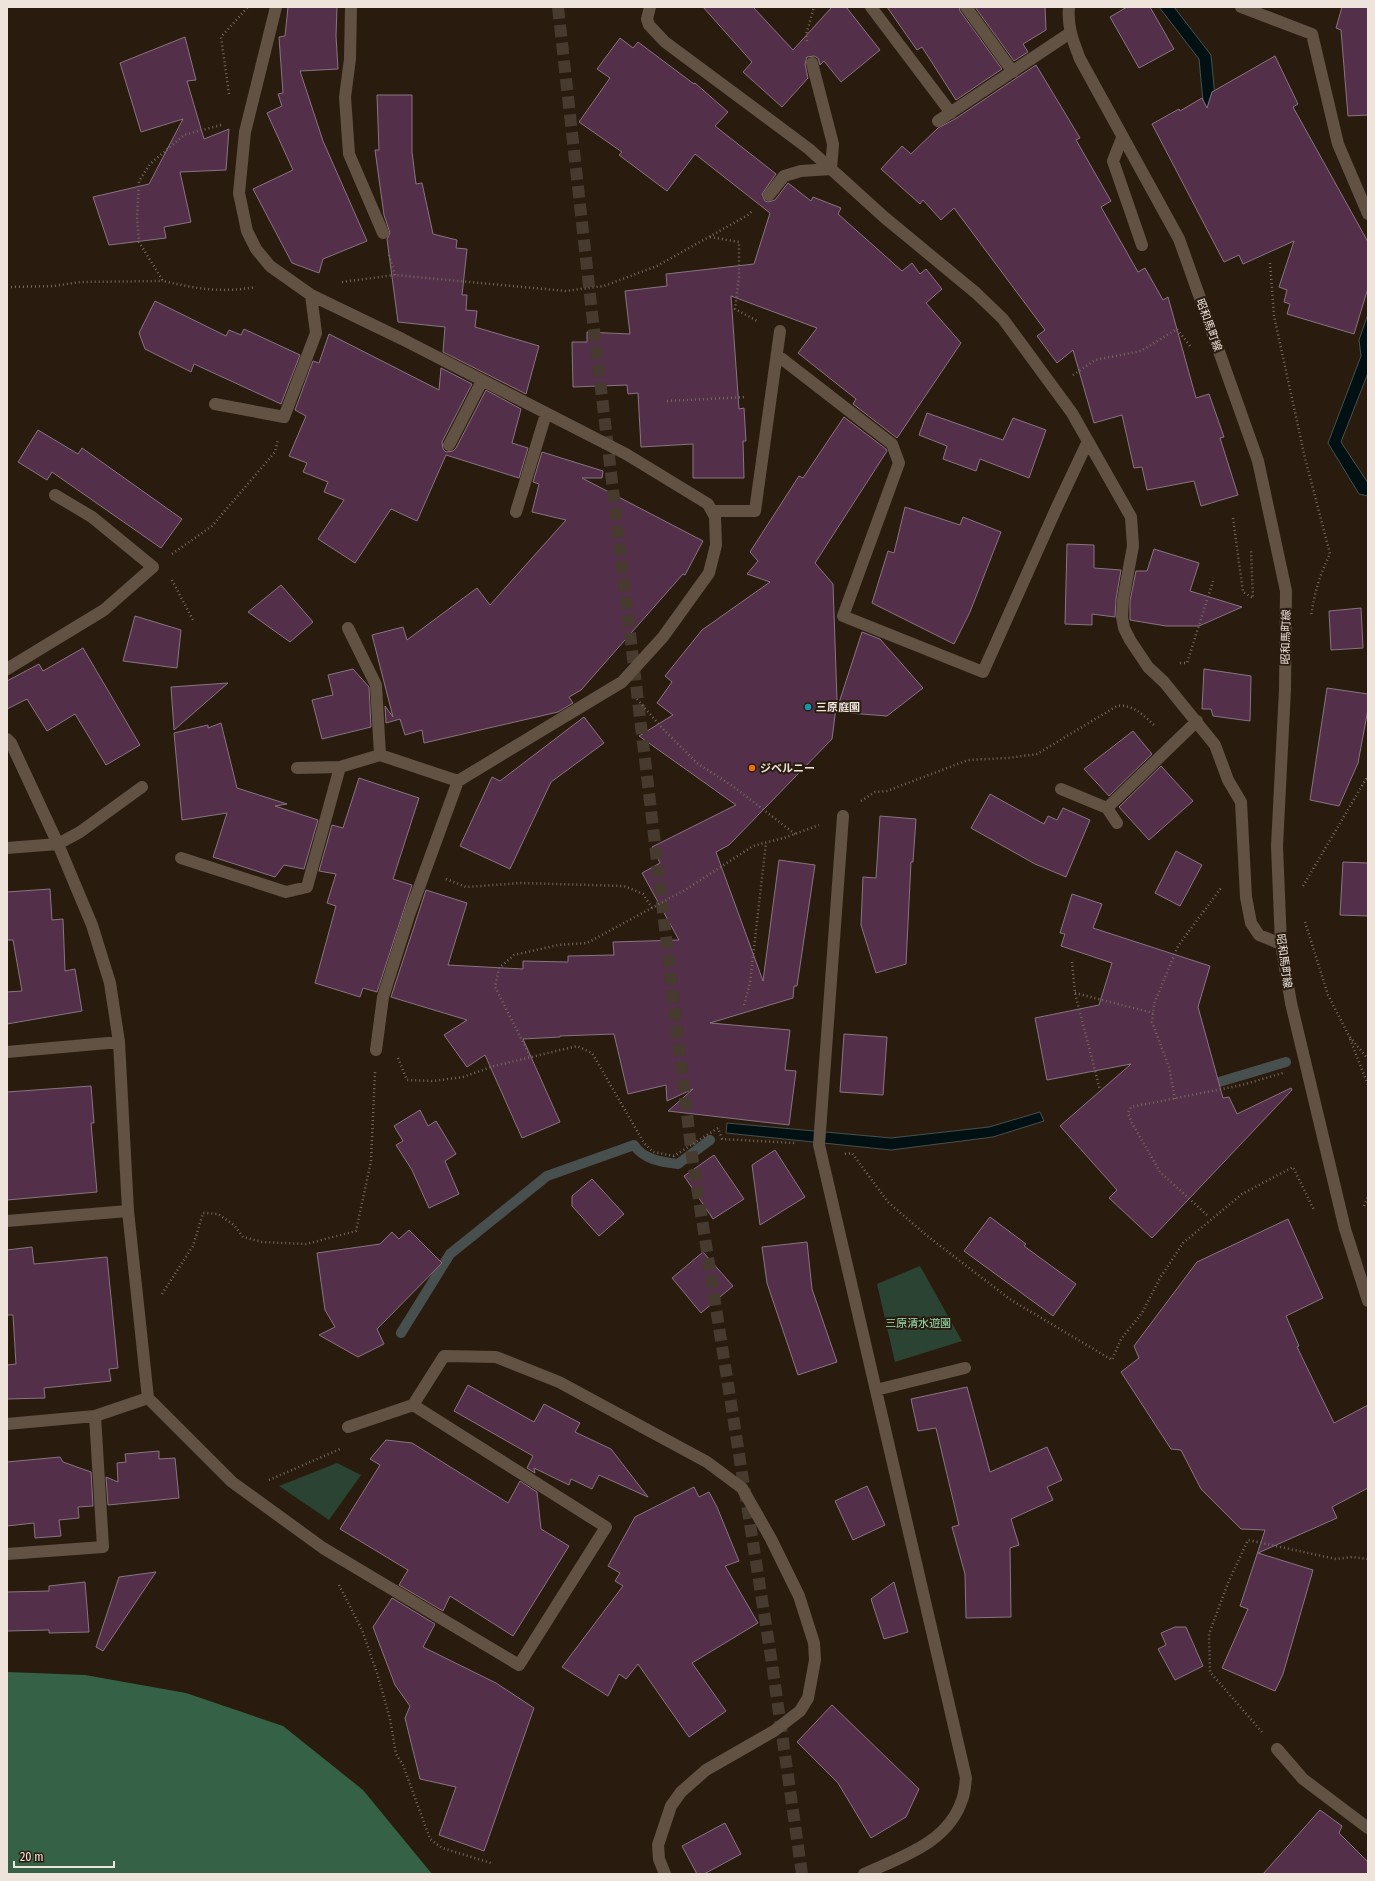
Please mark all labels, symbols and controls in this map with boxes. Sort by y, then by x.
street label: 昭和馬町線 [1193,297,1225,353]
street label: 昭和馬町線 [1279,609,1293,665]
place label: 三原庭園 [816,701,860,714]
marker: 三原庭園 [803,702,813,712]
place label: ジベルニー [760,762,815,775]
marker: ジベルニー [747,763,757,773]
street label: 昭和馬町線 [1274,933,1294,989]
park label: 三原清水遊園 [885,1317,951,1330]
scale bar [14,1843,114,1869]
text: 20 m [20,1850,44,1864]

